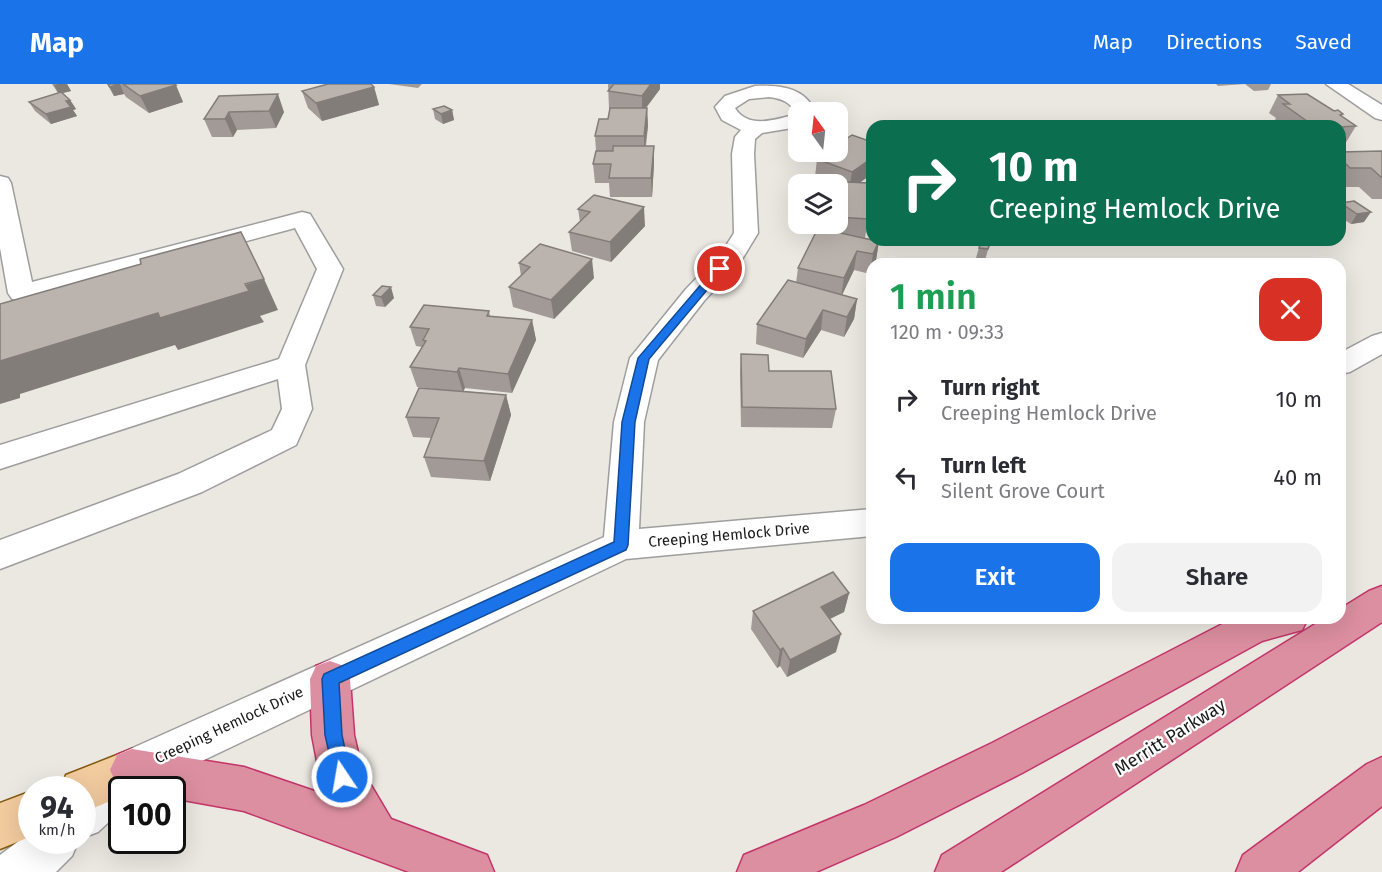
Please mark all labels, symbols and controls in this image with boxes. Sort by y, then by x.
text: Map [30,26,84,59]
text: Map [1093,29,1133,55]
text: Directions [1166,29,1262,55]
text: Saved [1295,29,1352,55]
north arrow [788,102,848,162]
map controls [788,102,848,234]
text: 10 m [989,142,1079,192]
icon: right [890,144,968,222]
button: layers [788,174,848,234]
text: Creeping Hemlock Drive [989,193,1280,225]
pin [694,243,745,294]
icon: arrive [703,252,736,285]
text: 1 min [890,275,977,319]
button: close [1259,278,1322,341]
text: 120 m · 09:33 [890,320,1004,344]
text: Turn right [941,374,1040,401]
icon: right [890,383,923,416]
text: 10 m [1276,386,1322,413]
text: Creeping Hemlock Drive [941,401,1157,425]
text: Turn left [941,452,1026,479]
icon: left [890,461,923,494]
text: 40 m [1273,464,1322,491]
text: Silent Grove Court [941,479,1105,503]
street label: Creeping Hemlock Drive [648,519,810,551]
button: Exit [890,543,1100,612]
button: Share [1112,543,1322,612]
street label: Creeping Hemlock Drive [152,683,306,767]
street label: Merritt Parkway [1110,694,1230,780]
position arrow [310,745,374,809]
speed limit sign: 100 [108,776,186,854]
text: 94 [40,790,74,826]
text: km/h [38,821,76,839]

